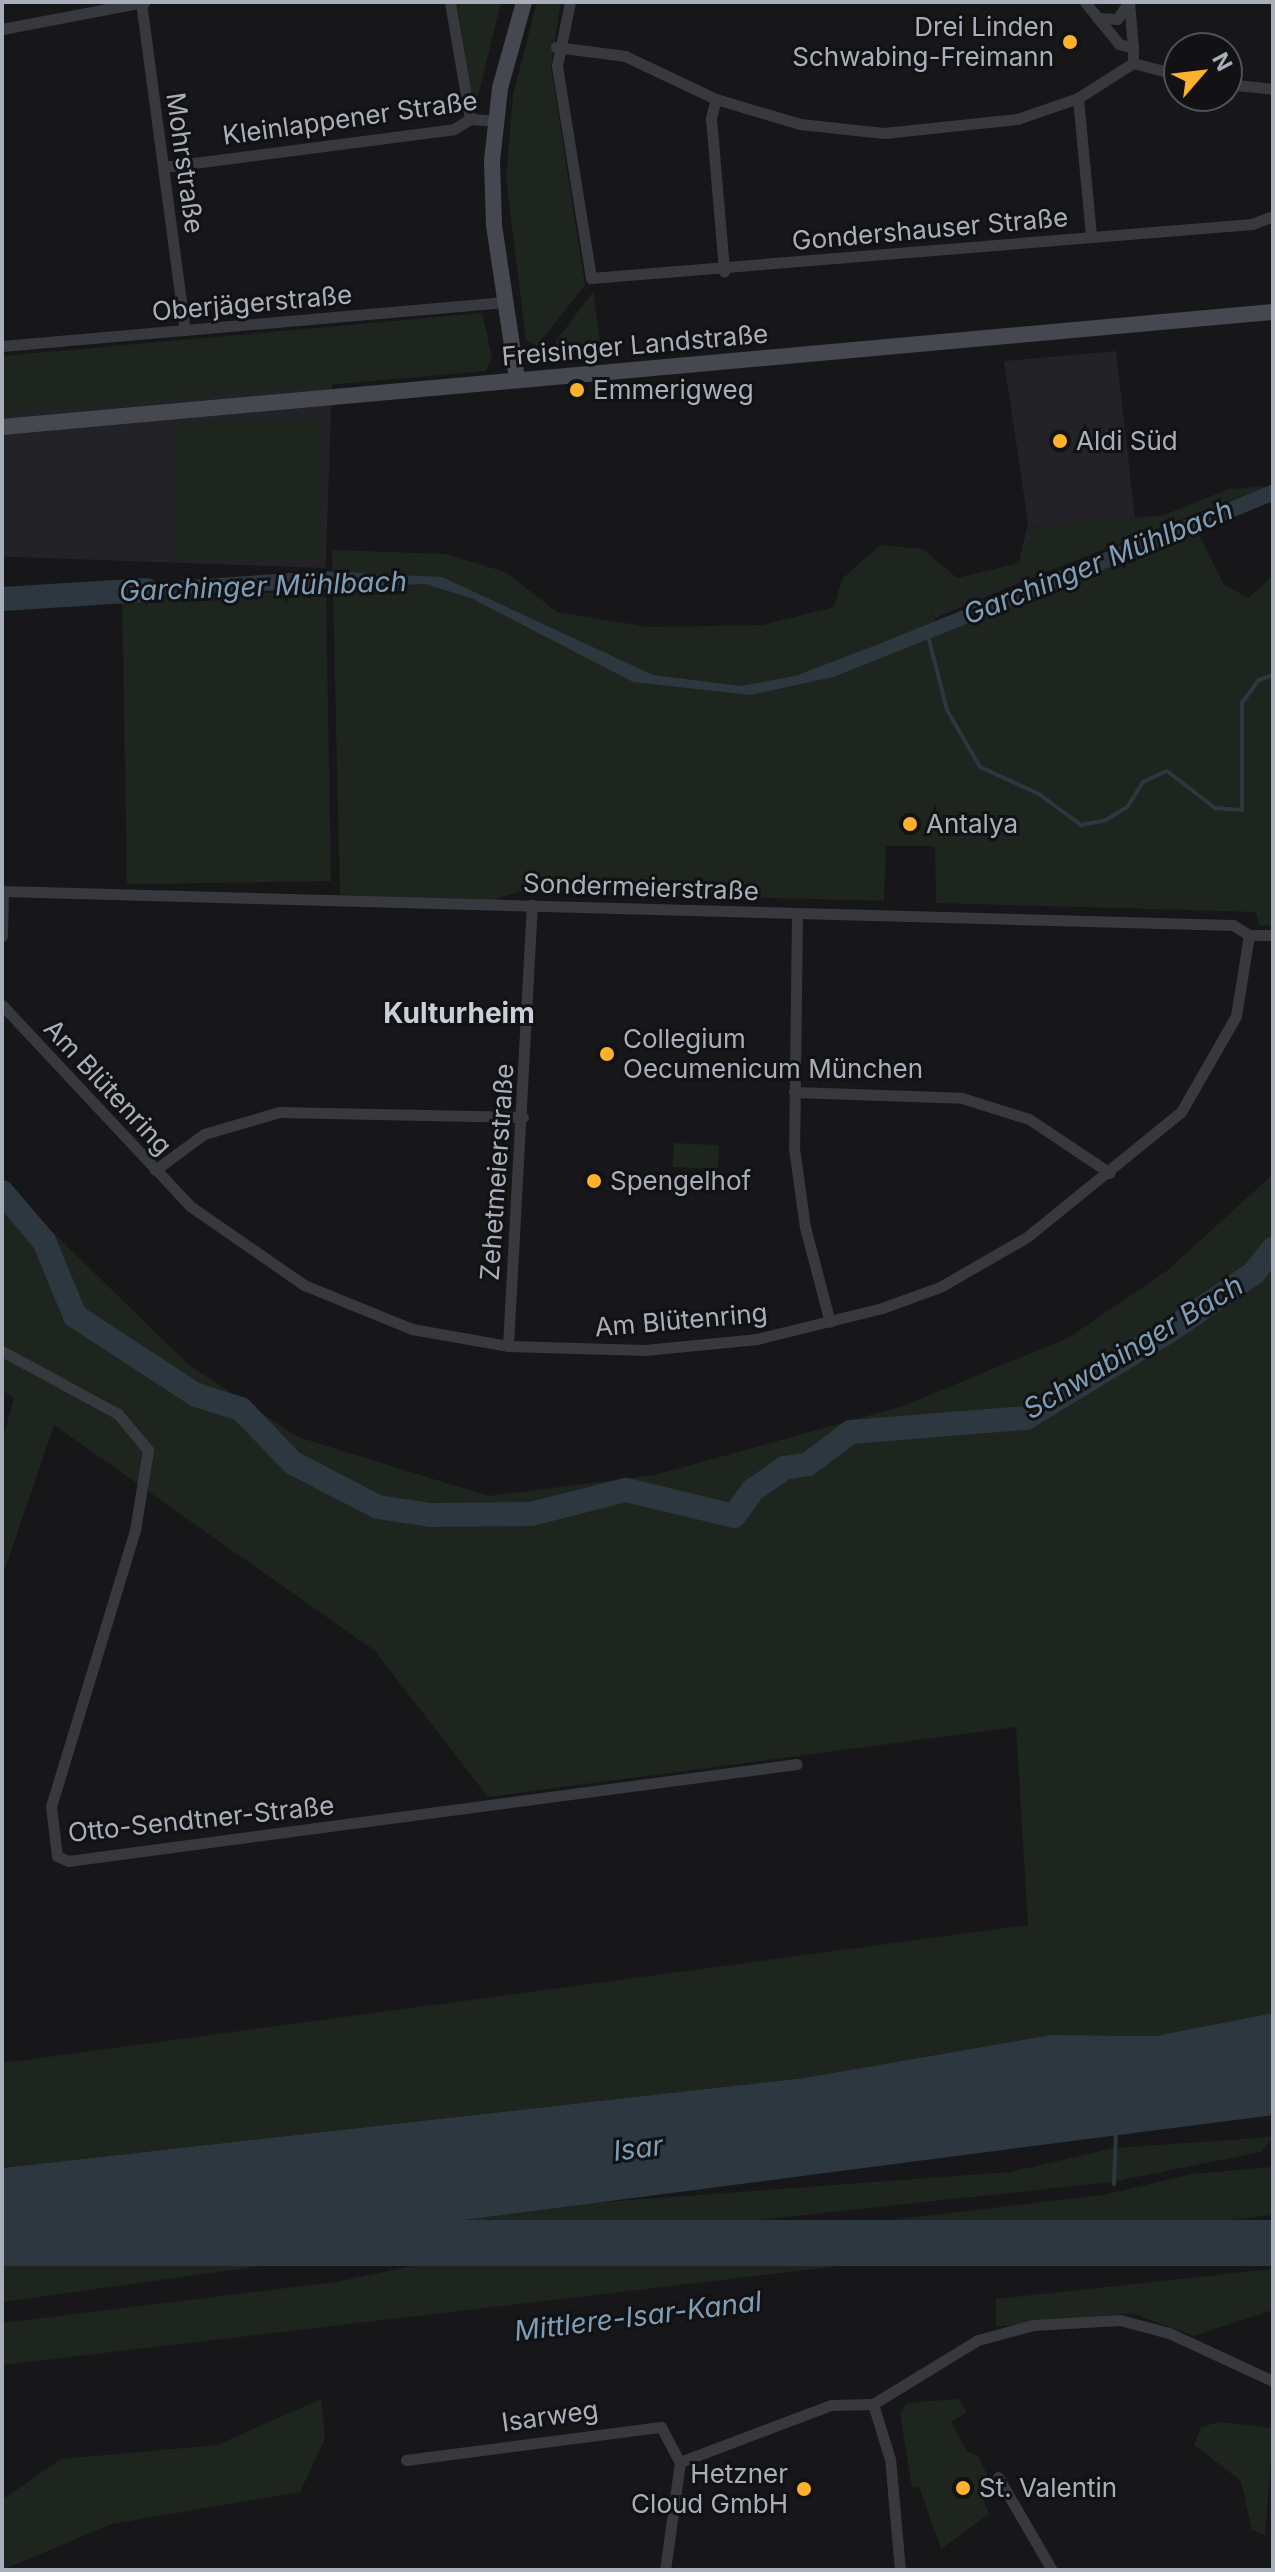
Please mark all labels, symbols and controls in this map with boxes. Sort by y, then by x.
place label: Drei Linden Schwabing-Freimann [792,11,1054,72]
north arrow [1163,32,1243,112]
marker: Drei Linden Schwabing-Freimann [1061,33,1079,51]
text: N [1207,48,1238,75]
street label: Kleinlappener Straße [221,85,479,151]
street label: Mohrstraße [160,91,210,235]
street label: Gondershauser Straße [791,201,1069,257]
street label: Oberjägerstraße [151,279,353,327]
street label: Freisinger Landstraße [500,318,770,372]
place label: Emmerigweg [593,374,754,406]
marker: Emmerigweg [568,381,586,399]
place label: Aldi Süd [1076,425,1178,457]
marker: Aldi Süd [1051,432,1069,450]
water label: Garchinger Mühlbach [958,492,1238,632]
water label: Garchinger Mühlbach [119,564,407,608]
place label: Antalya [926,808,1018,840]
marker: Antalya [901,815,919,833]
street label: Sondermeierstraße [523,867,759,907]
district label: Kulturheim [383,996,535,1030]
street label: Am Blütenring [38,1013,178,1161]
place label: Collegium Oecumenicum München [623,1023,923,1084]
marker: Collegium Oecumenicum München [598,1045,616,1063]
street label: Zehetmeierstraße [474,1062,520,1282]
place label: Spengelhof [610,1165,751,1197]
marker: Spengelhof [585,1172,603,1190]
water label: Schwabinger Bach [1017,1268,1249,1426]
street label: Am Blütenring [593,1297,769,1343]
street label: Otto-Sendtner-Straße [66,1790,336,1848]
water label: Isar [611,2128,665,2168]
water label: Mittlere-Isar-Kanal [512,2284,764,2348]
street label: Isarweg [500,2394,600,2438]
place label: Hetzner Cloud GmbH [631,2458,788,2520]
place label: St. Valentin [979,2472,1117,2504]
marker: St. Valentin [954,2479,972,2497]
marker: Hetzner Cloud GmbH [795,2480,813,2498]

